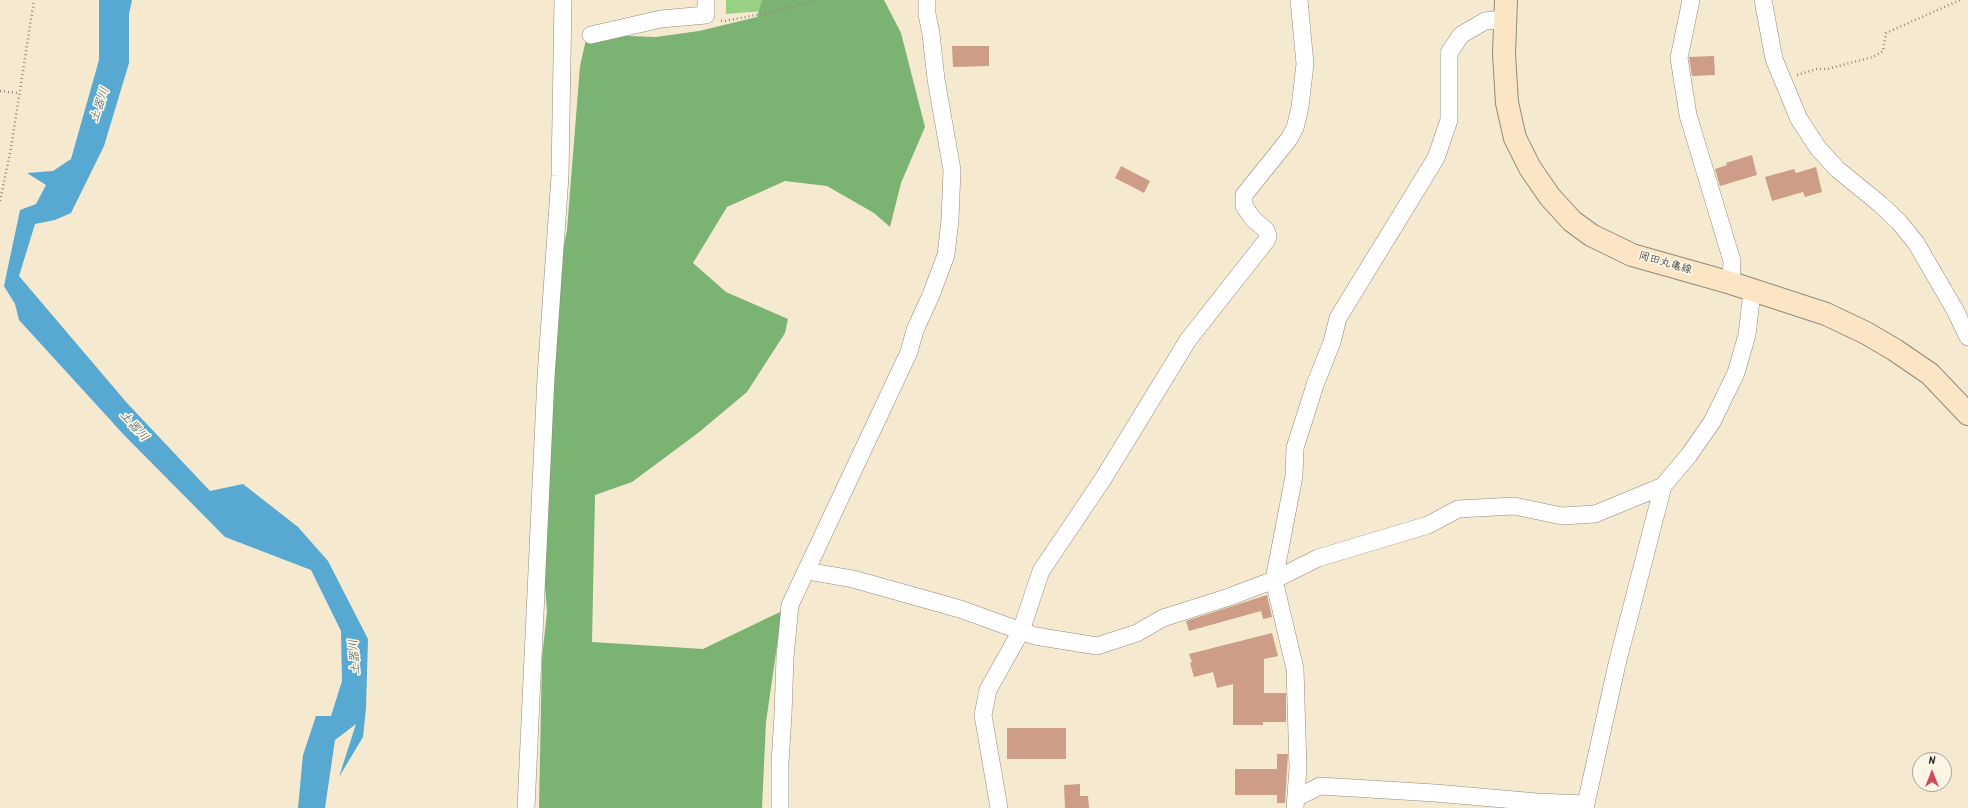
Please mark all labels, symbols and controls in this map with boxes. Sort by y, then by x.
water label: 土器川 [88,86,114,124]
street label: 岡田丸亀線 [1637,250,1693,278]
water label: 土器川 [116,409,150,445]
water label: 土器川 [348,639,364,675]
north arrow [1912,752,1952,792]
text: N [1929,752,1935,770]

